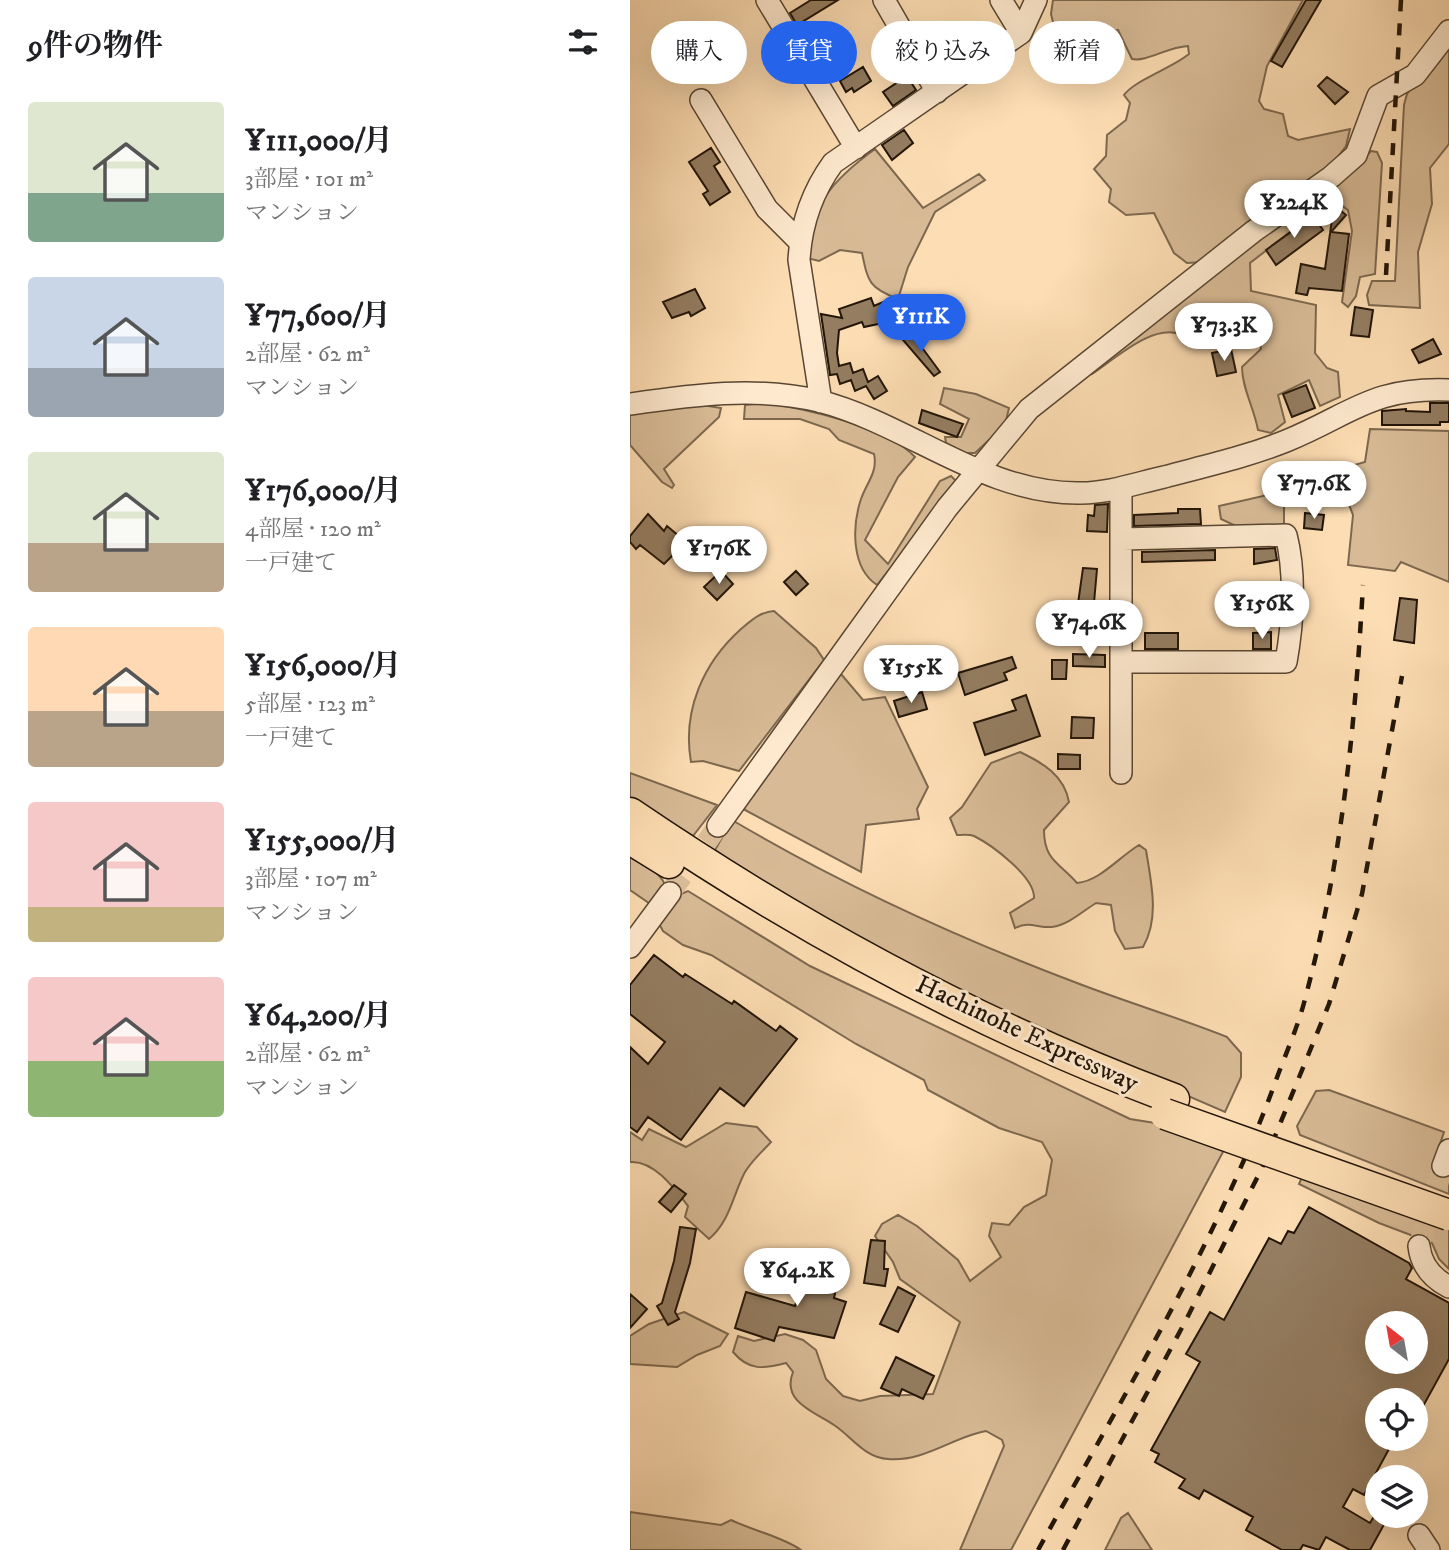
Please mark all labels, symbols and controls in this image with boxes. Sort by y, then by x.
chip: 購入 [651,21,747,84]
chip: 賃貸 [761,21,857,84]
chip: 絞り込み [871,21,1015,84]
chip: 新着 [1029,21,1125,84]
icon: filters [564,23,602,61]
text: 9件の物件 [28,28,163,65]
text: ¥111,000/月 [245,123,393,160]
icon: home [84,130,168,214]
text: 3部屋 · 101 m² [245,165,373,194]
pin: ¥224K [1245,180,1343,240]
text: ¥224K [1260,188,1328,217]
text: マンション [245,199,359,228]
pin: ¥111K [872,294,970,354]
text: ¥77,600/月 [245,298,391,335]
text: ¥111K [893,302,949,331]
pin: ¥73.3K [1167,304,1281,363]
icon: home [84,305,168,389]
text: ¥73.3K [1191,311,1257,340]
text: 2部屋 · 62 m² [245,340,370,369]
text: マンション [245,374,359,403]
pin: ¥77.6K [1257,462,1371,521]
text: ¥77.6K [1277,469,1351,498]
text: ¥176,000/月 [245,473,402,510]
icon: home [84,480,168,564]
text: 4部屋 · 120 m² [245,515,381,544]
pin: ¥176K [670,526,768,586]
text: ¥176K [687,534,751,563]
text: 一戸建て [245,549,337,578]
pin: ¥156K [1213,582,1311,641]
text: ¥156K [1230,589,1294,618]
pin: ¥74.6K [1032,600,1146,660]
text: ¥74.6K [1052,608,1126,637]
pin: ¥155K [862,646,960,705]
text: ¥156,000/月 [245,648,401,685]
text: ¥155K [880,653,942,682]
icon: home [84,655,168,739]
text: 5部屋 · 123 m² [245,690,375,719]
text: 一戸建て [245,724,337,753]
text: ¥155,000/月 [245,823,400,860]
icon: home [84,830,168,914]
text: 3部屋 · 107 m² [245,865,377,894]
text: マンション [245,899,359,928]
street label: Hachinohe Expressway [910,968,1144,1100]
text: ¥64,200/月 [245,998,392,1035]
icon: home [84,1005,168,1089]
text: 2部屋 · 62 m² [245,1040,370,1069]
text: マンション [245,1074,359,1103]
pin: ¥64.2K [740,1248,854,1308]
text: ¥64.2K [760,1256,834,1285]
north arrow [1365,1311,1428,1374]
map controls [1365,1311,1428,1528]
button: locate [1365,1388,1428,1451]
button: layers [1365,1465,1428,1528]

